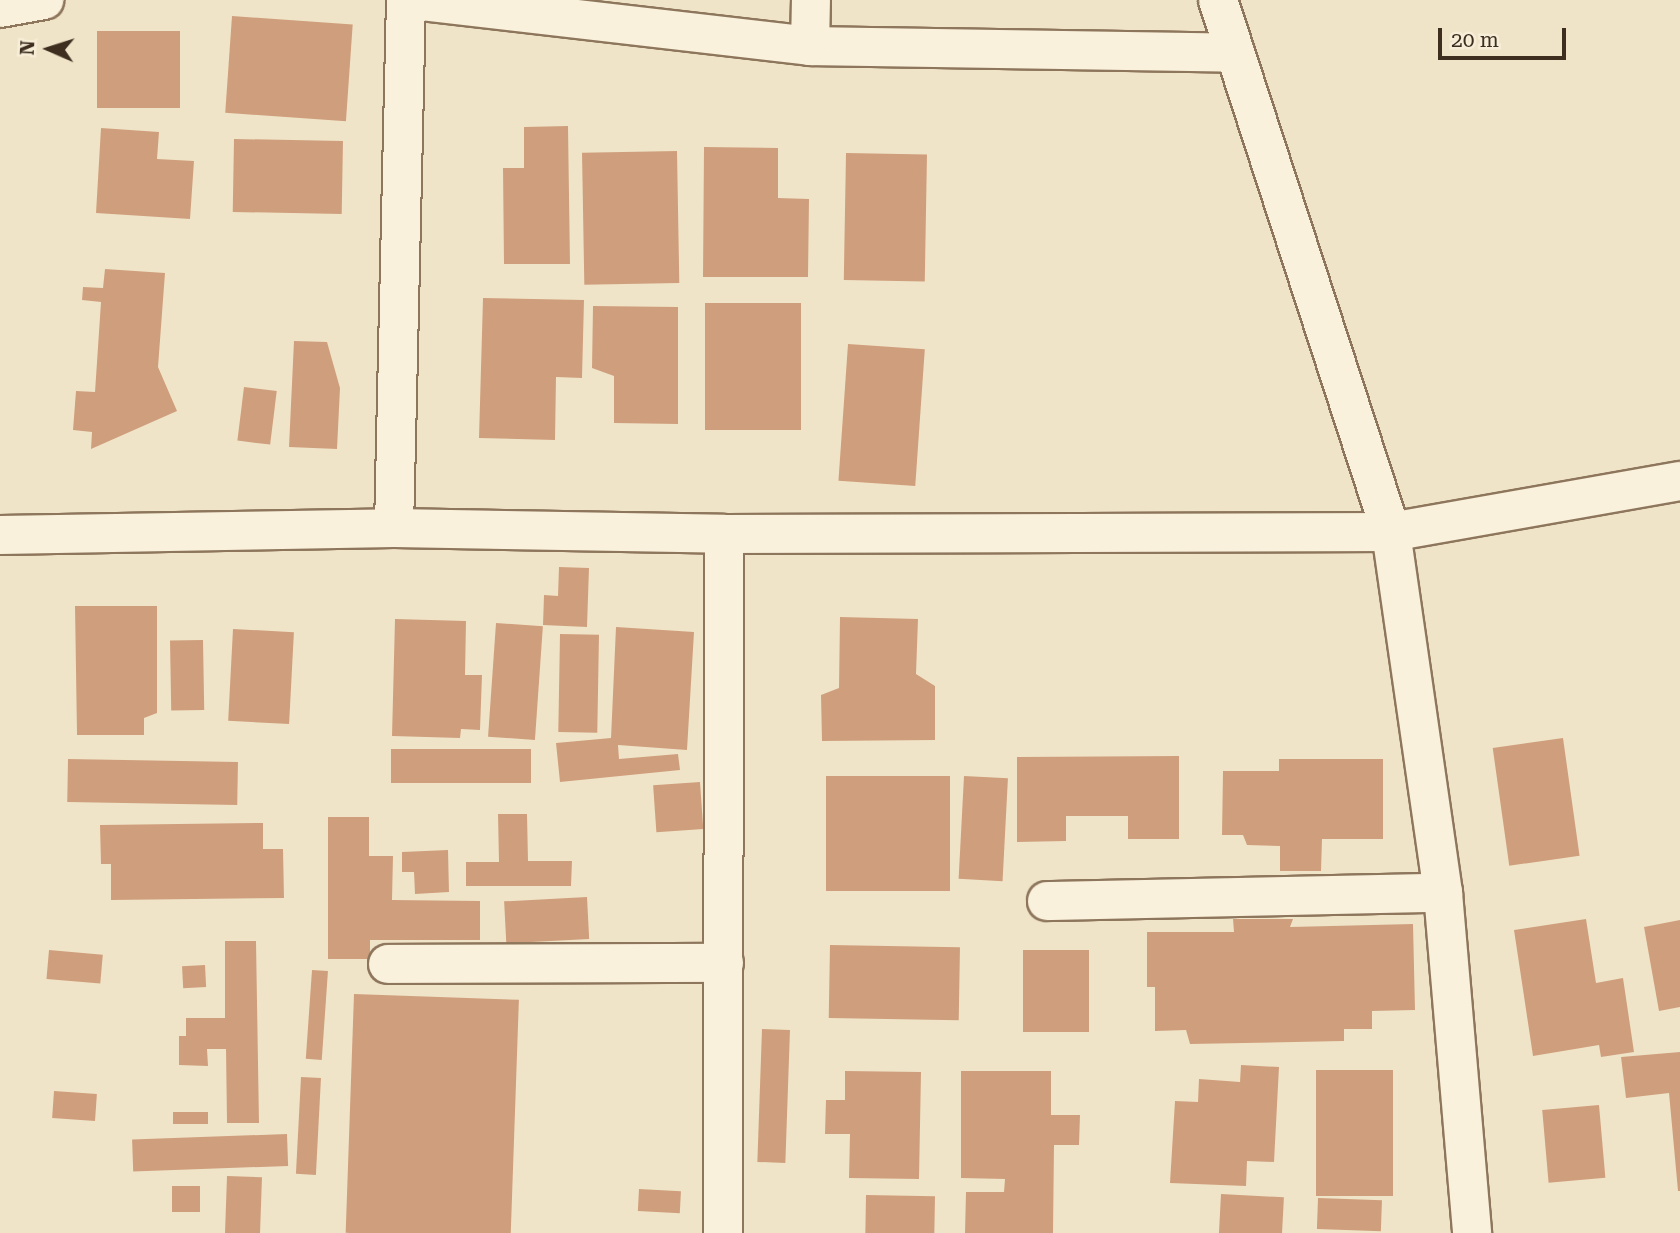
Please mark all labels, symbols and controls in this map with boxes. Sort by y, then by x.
north arrow [14,14,84,84]
scale bar [1442,14,1570,58]
text: 20 m [1451,28,1499,52]
text: N [16,40,39,56]

